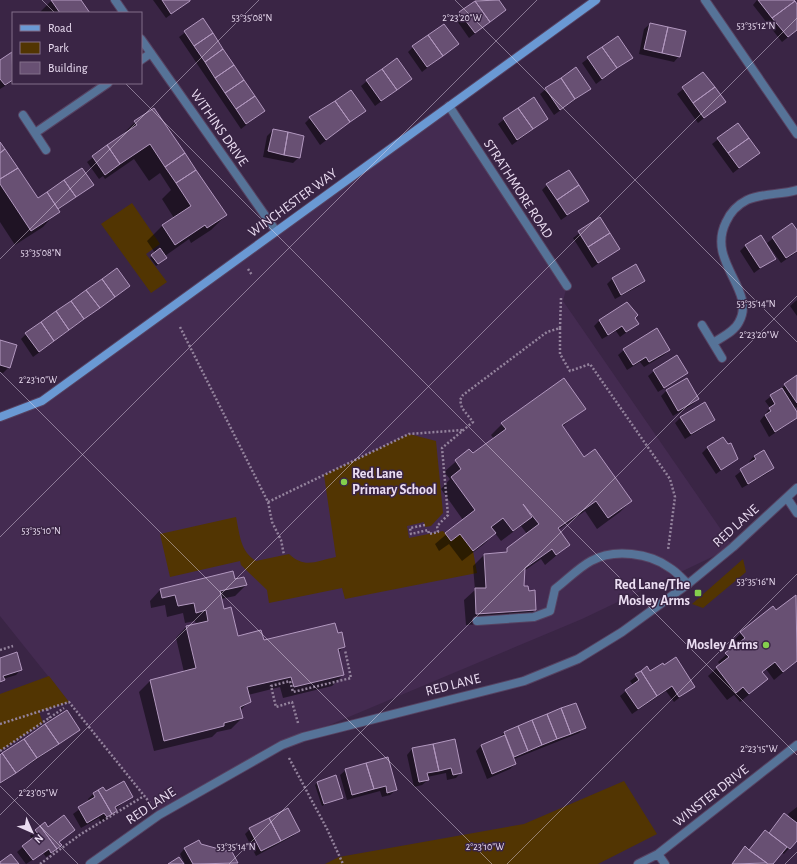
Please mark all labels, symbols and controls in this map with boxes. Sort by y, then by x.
legend [12,12,142,84]
text: 53°35'08"N [232,13,272,23]
text: 2°23'20"W [442,13,482,23]
text: 53°35'12"N [737,21,775,31]
text: Road [48,22,72,34]
text: Park [48,42,69,54]
text: Building [48,62,88,74]
street label: WITHINS DRIVE [188,87,251,169]
street label: STRATHMORE ROAD [481,137,555,241]
street label: WINCHESTER WAY [246,166,341,240]
text: 53°35'08"N [21,248,61,258]
text: 53°35'14"N [736,299,776,309]
text: 2°23'20"W [739,330,779,340]
text: 2°23'10"W [19,375,57,385]
place label: Red Lane Primary School [352,467,437,497]
marker: Red Lane Primary School [339,477,349,487]
street label: RED LANE [710,502,762,550]
text: 53°35'10"N [21,526,61,536]
text: 53°35'16"N [737,577,775,587]
place label: Red Lane/The Mosley Arms [614,578,690,608]
marker: Red Lane/The Mosley Arms [693,588,703,598]
place label: Mosley Arms [686,638,758,652]
marker: Mosley Arms [761,640,771,650]
street label: RED LANE [424,671,482,699]
text: 2°23'15"W [740,744,778,754]
street label: WINSTER DRIVE [671,762,751,829]
street label: RED LANE [124,785,179,827]
text: 2°23'05"W [18,788,58,798]
north arrow [12,812,52,852]
text: N [32,832,45,845]
text: 53°35'14"N [216,842,256,852]
text: 2°23'10"W [466,842,504,852]

